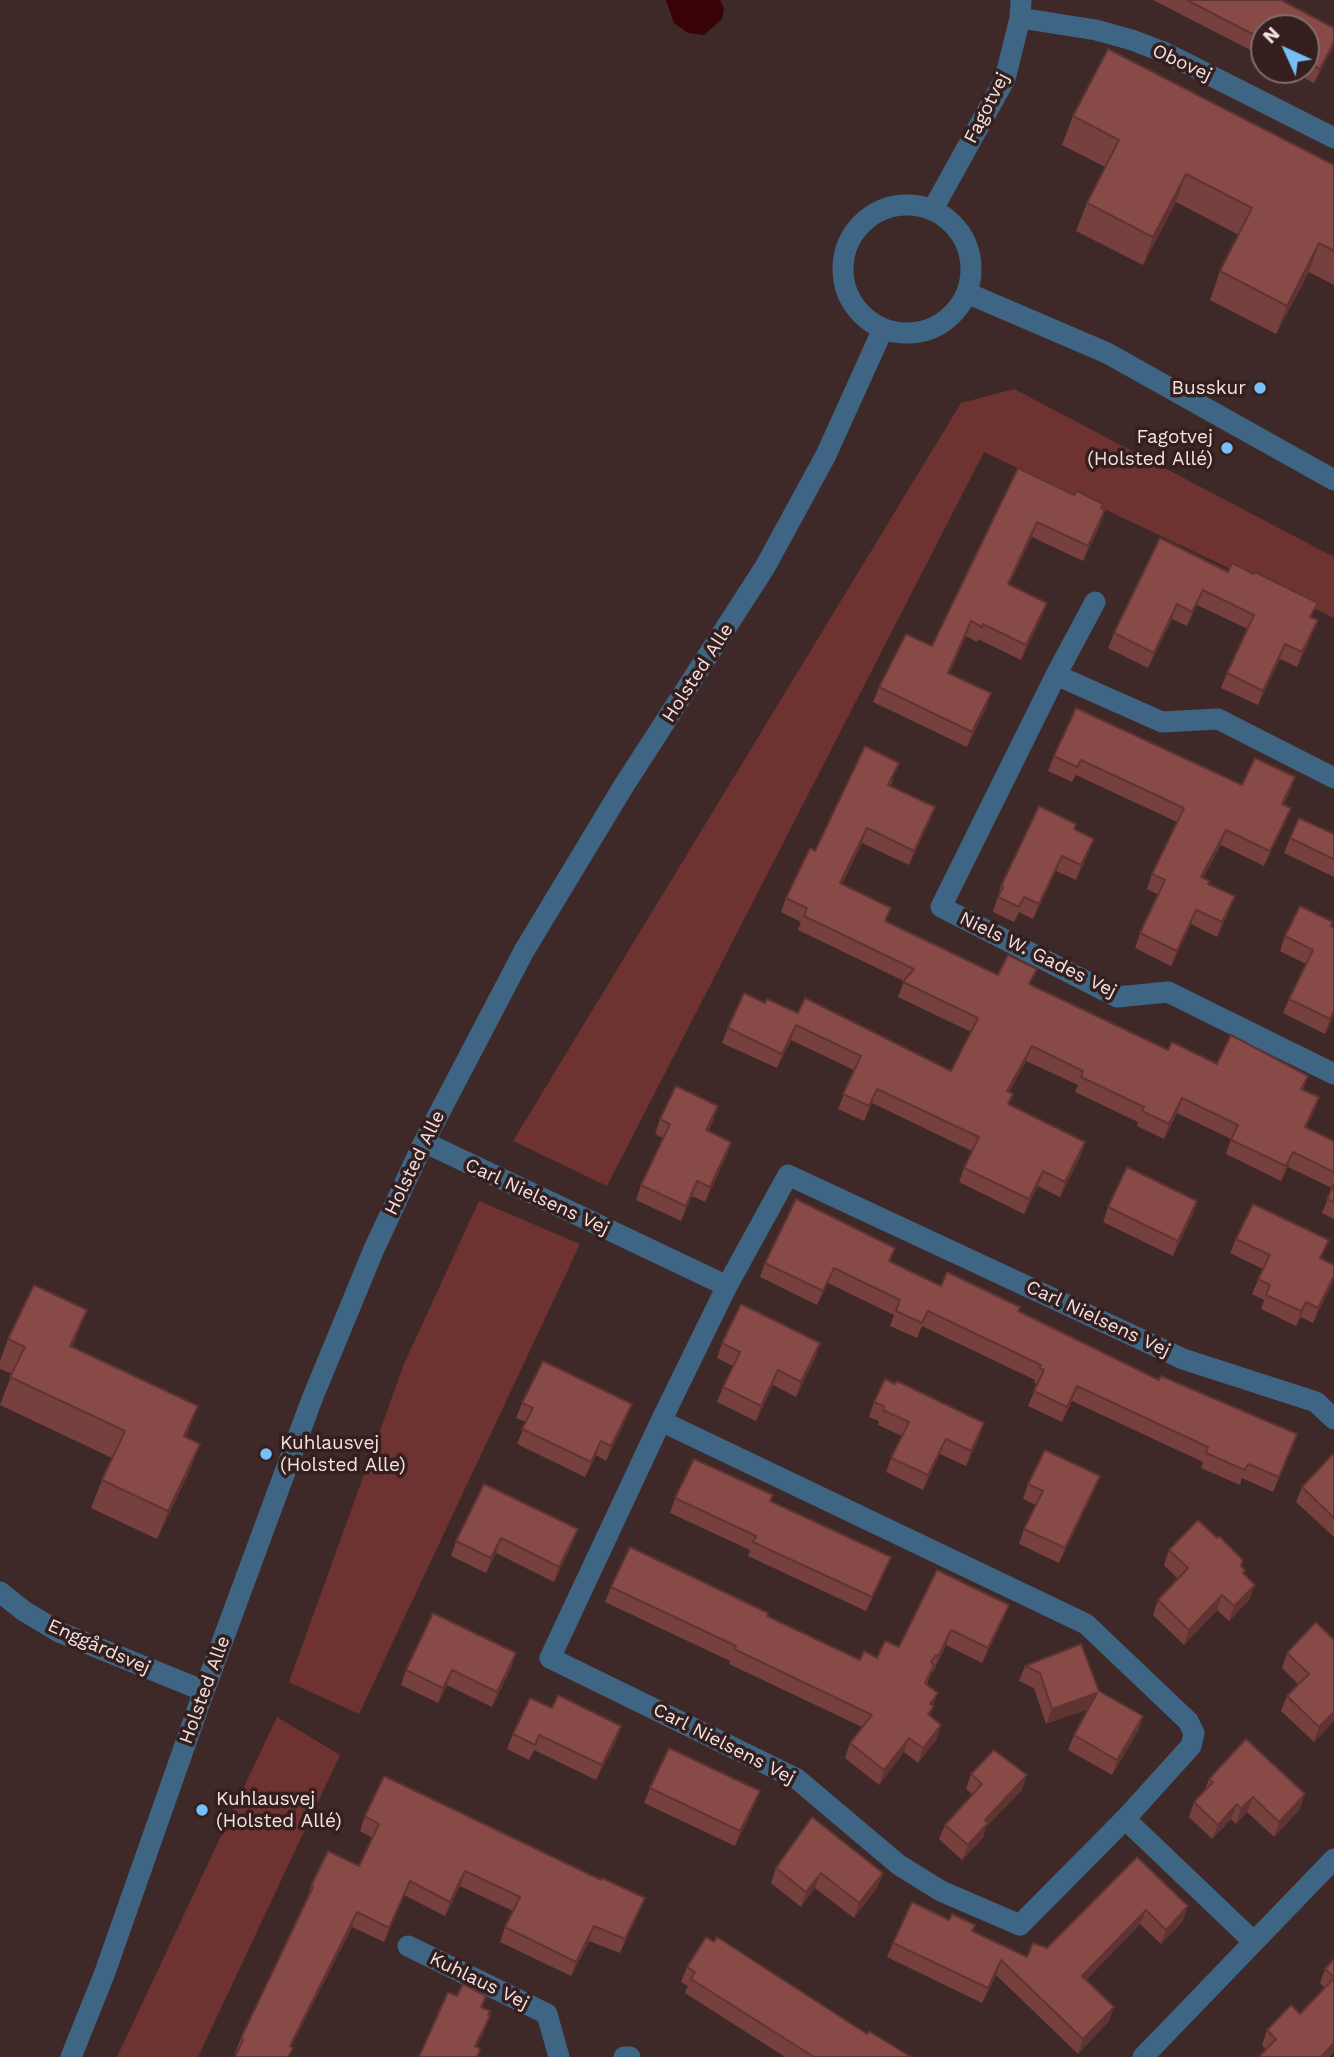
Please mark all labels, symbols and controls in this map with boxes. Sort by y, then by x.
north arrow [1250,14,1320,84]
text: N [1258,22,1284,48]
street label: Obovej [1148,39,1216,87]
street label: Fagotvej [959,69,1015,147]
place label: Busskur [1172,377,1246,399]
marker: Busskur [1252,380,1268,396]
place label: Fagotvej (Holsted Allé) [1087,426,1213,470]
marker: Fagotvej (Holsted Allé) [1219,440,1235,456]
street label: Holsted Alle [658,619,738,727]
street label: Niels W. Gades Vej [956,907,1120,1003]
street label: Holsted Alle [380,1107,450,1219]
street label: Carl Nielsens Vej [461,1154,613,1240]
street label: Carl Nielsens Vej [1022,1276,1174,1362]
place label: Kuhlausvej (Holsted Alle) [280,1432,406,1476]
marker: Kuhlausvej (Holsted Alle) [258,1446,274,1462]
street label: Enggårdsvej [44,1614,154,1680]
street label: Holsted Alle [175,1633,235,1747]
street label: Carl Nielsens Vej [649,1698,799,1790]
place label: Kuhlausvej (Holsted Allé) [216,1788,342,1832]
marker: Kuhlausvej (Holsted Allé) [194,1802,210,1818]
street label: Kuhlaus Vej [426,1947,532,2015]

